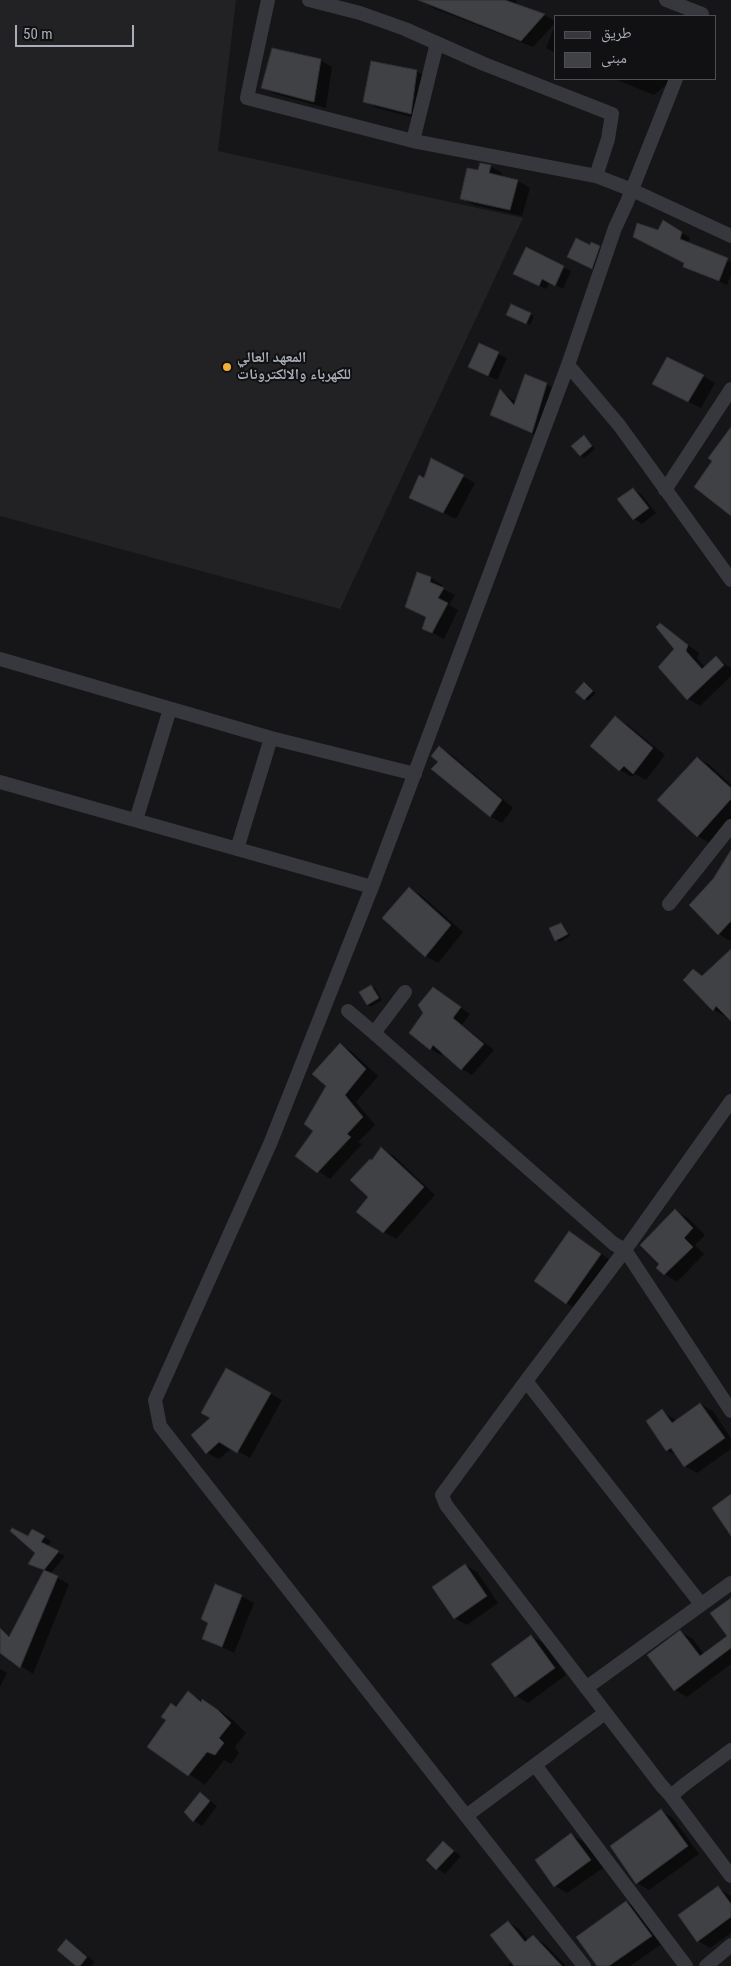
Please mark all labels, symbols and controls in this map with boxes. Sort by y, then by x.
scale bar [18,15,136,47]
legend [554,15,716,80]
text: طريق [601,24,632,42]
text: 50 m [23,25,53,43]
text: مبنى [601,49,627,67]
place label: المعهد العالي للكهرباء والالكترونات [237,349,351,384]
marker: المعهد العالي للكهرباء والالكترونات [221,361,233,373]

